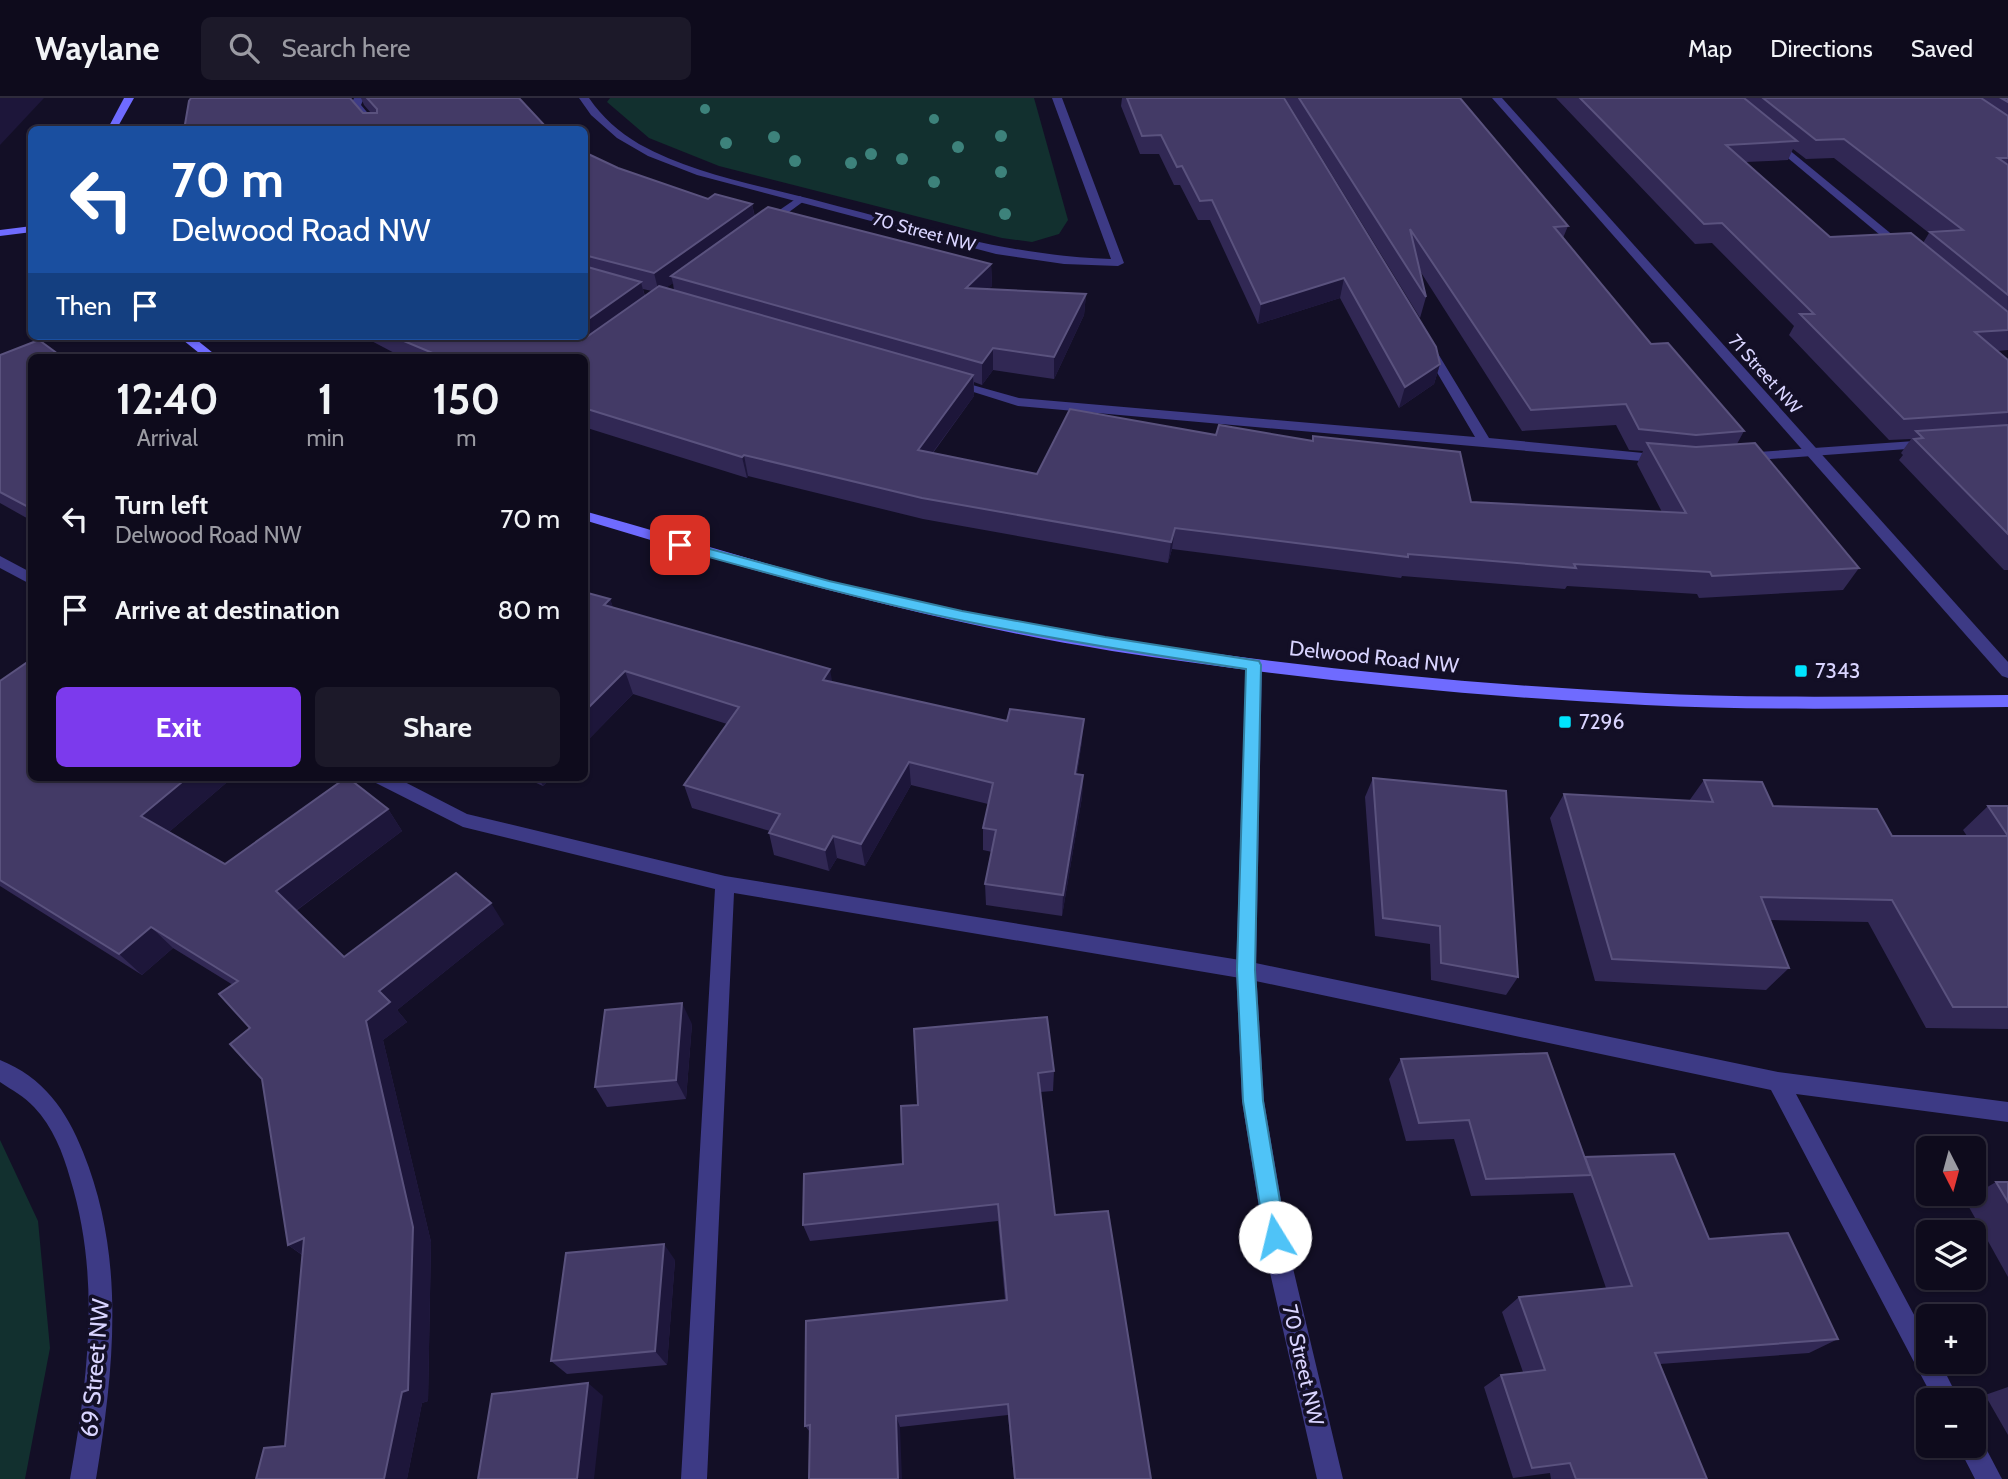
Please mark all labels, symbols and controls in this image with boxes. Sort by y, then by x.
search box [201,17,691,80]
text: Waylane [35,28,159,68]
icon: search [225,29,263,67]
text: Search here [281,32,411,64]
text: Map [1688,34,1732,63]
text: Directions [1770,34,1873,63]
text: Saved [1911,34,1973,63]
text: 70 m [171,150,284,209]
icon: left [56,154,147,245]
street label: 70 Street NW [870,208,978,256]
text: Delwood Road NW [171,210,430,249]
icon: arrive [126,287,164,325]
text: Then [56,290,112,322]
street label: 71 Street NW [1724,330,1806,418]
text: 12:40 [116,373,219,425]
text: 1 [318,373,333,425]
text: 150 [432,373,500,425]
text: Arrival [137,424,198,452]
text: min [307,424,344,452]
text: m [456,424,476,452]
text: Turn left [115,489,208,521]
icon: left [56,500,94,538]
text: 70 m [500,503,560,535]
pin [650,515,710,575]
text: Delwood Road NW [115,521,301,549]
icon: arrive [661,526,699,564]
icon: arrive [56,591,94,629]
text: Arrive at destination [115,594,340,626]
text: 80 m [497,594,560,626]
street label: Delwood Road NW [1288,635,1460,678]
place label: 7343 [1815,658,1860,683]
marker: 7343 [1793,663,1809,679]
button: Exit [56,687,301,767]
button: Share [315,687,560,767]
place label: 7296 [1579,709,1624,734]
marker: 7296 [1557,714,1573,730]
north arrow [1916,1136,1986,1206]
map controls [1916,1136,1986,1458]
position arrow [1238,1200,1312,1274]
button: layers [1916,1220,1986,1290]
street label: 69 Street NW [74,1297,115,1439]
street label: 70 Street NW [1277,1302,1330,1428]
button: + [1916,1304,1986,1374]
button: − [1916,1388,1986,1458]

